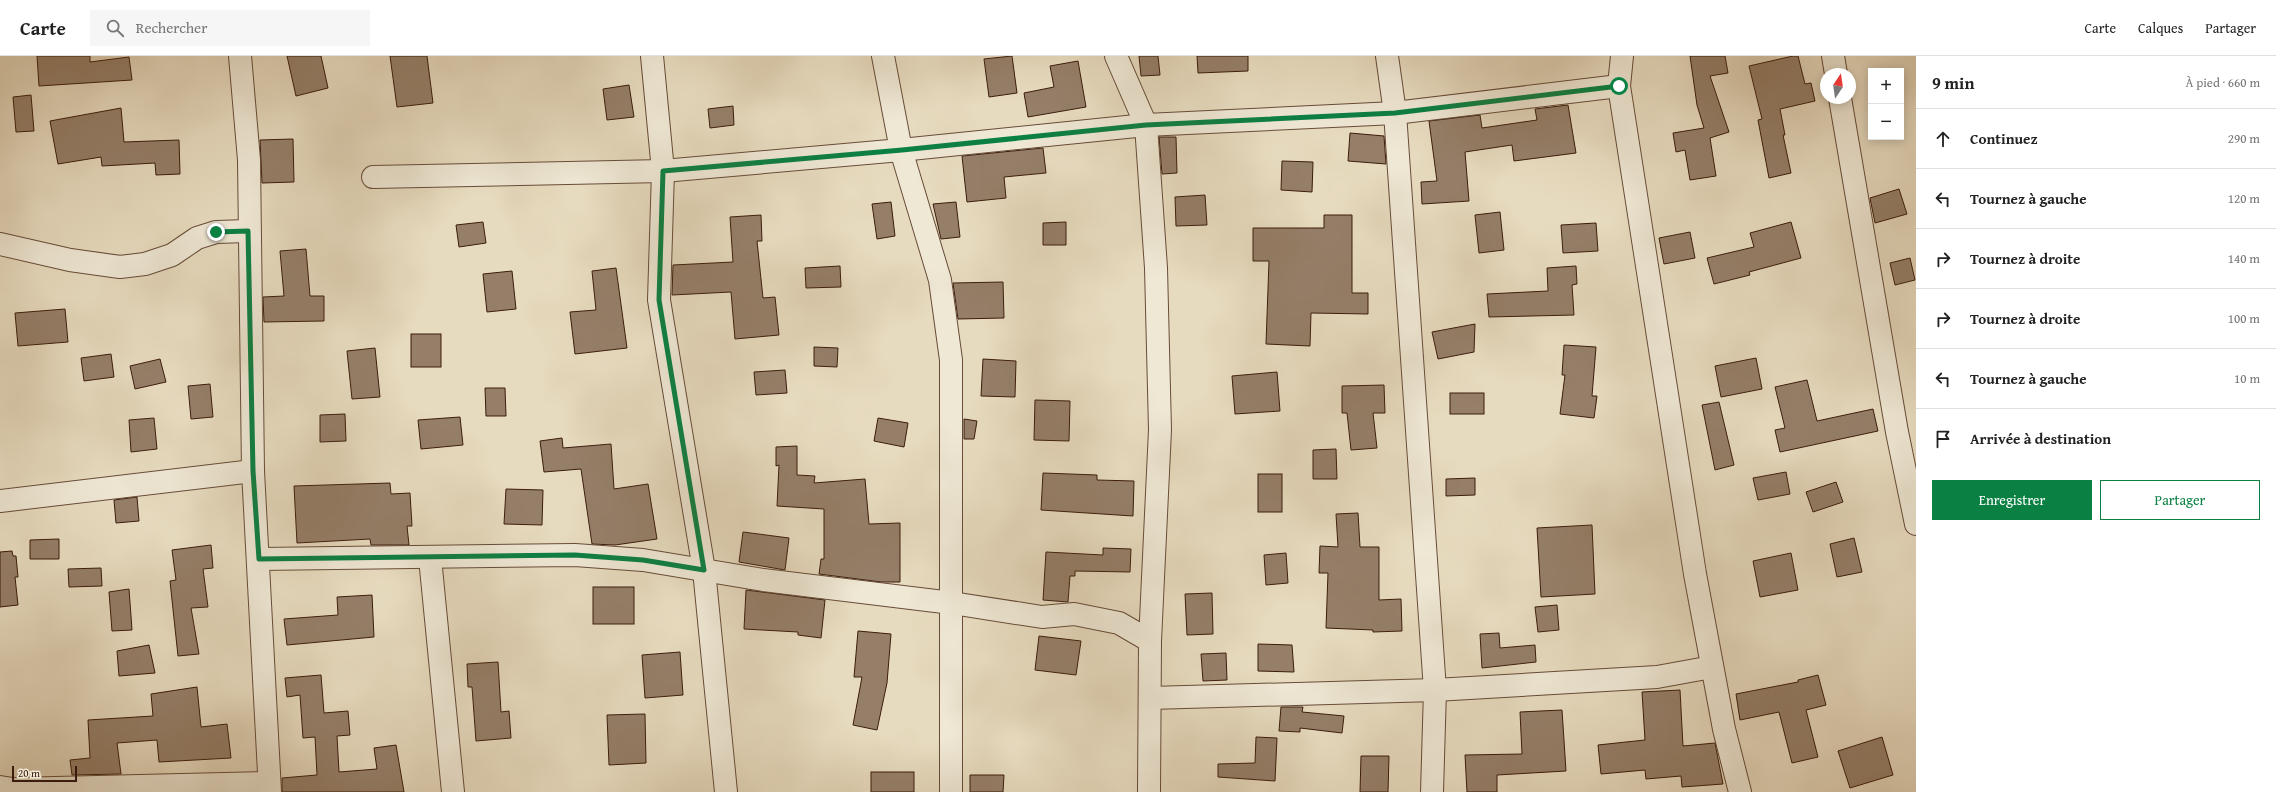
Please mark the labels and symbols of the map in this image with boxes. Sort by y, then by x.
north arrow [1820,68,1856,104]
route start [1610,77,1628,95]
route end [207,223,225,241]
scale bar [12,764,77,783]

